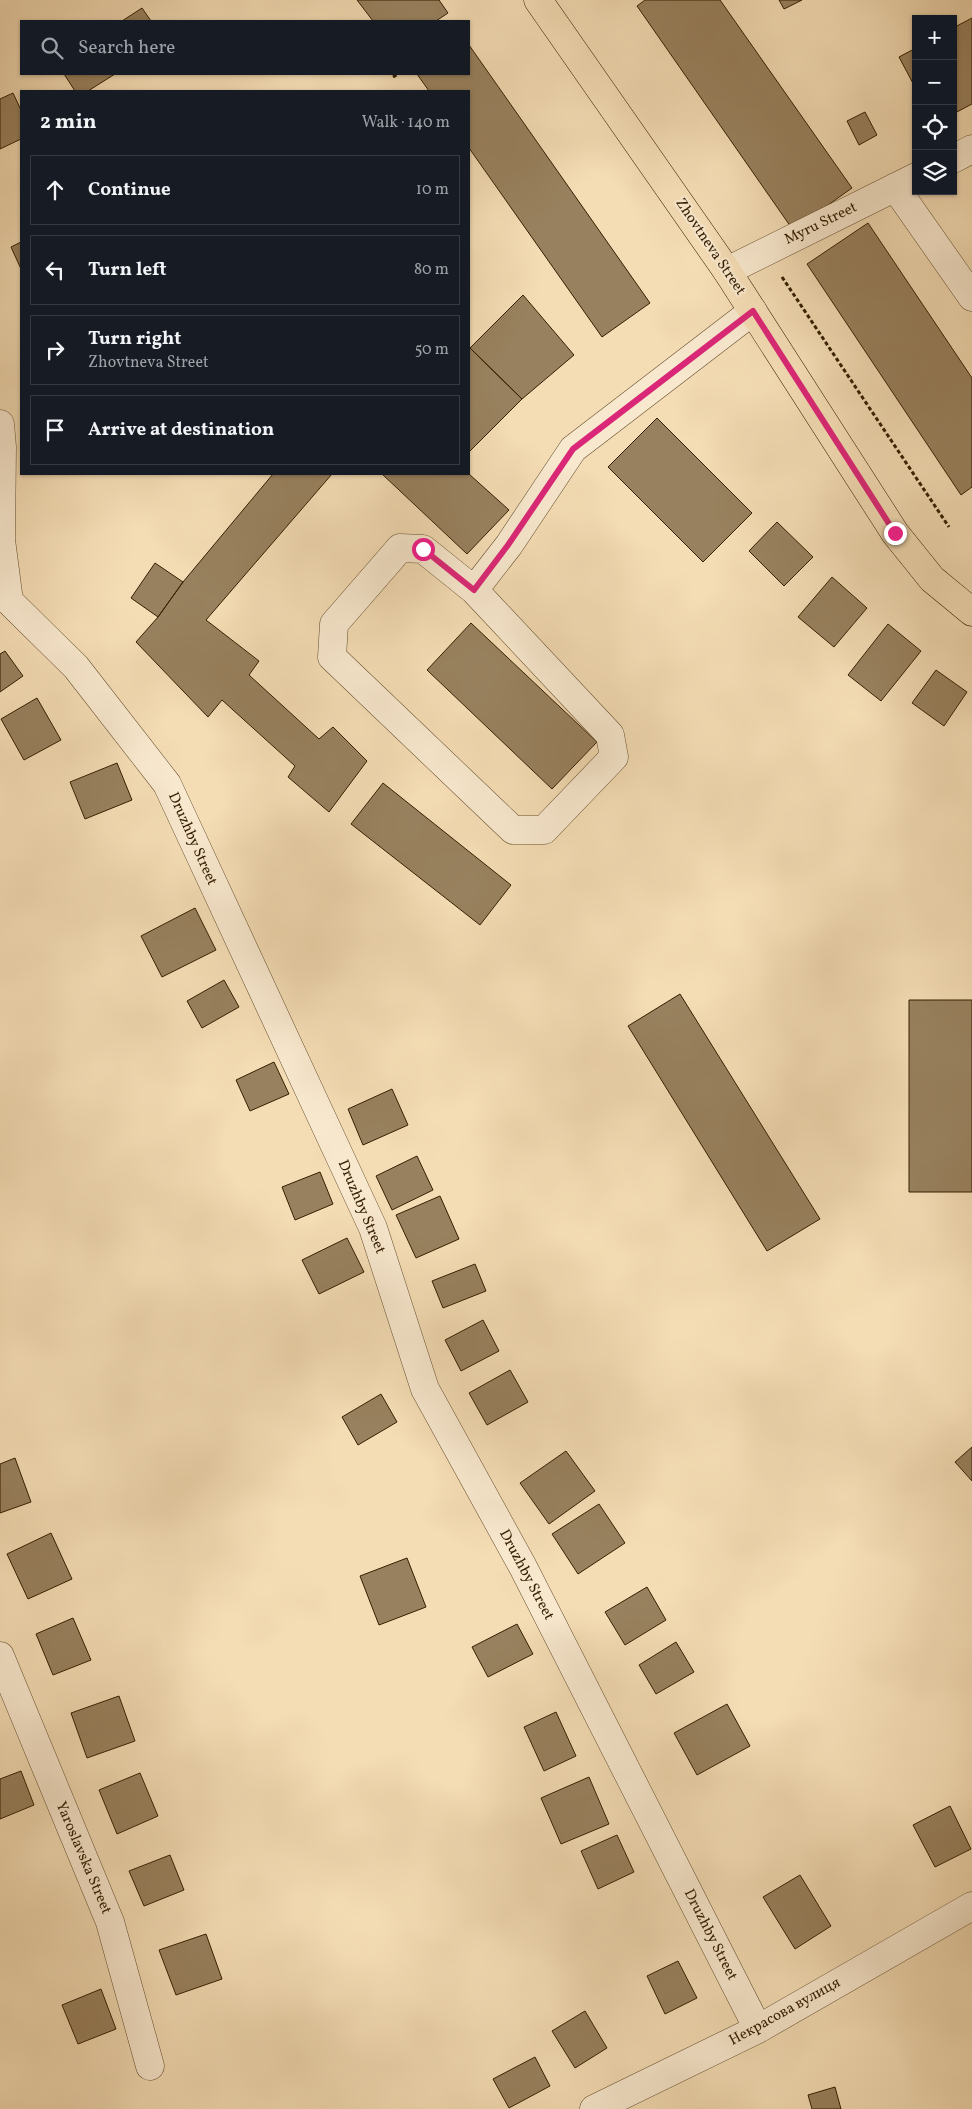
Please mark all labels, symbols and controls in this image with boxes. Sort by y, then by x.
map controls [912,15,957,195]
button: + [912,15,957,60]
search box [20,20,470,75]
icon: search [38,34,66,62]
text: Search here [78,35,175,61]
button: − [912,60,957,105]
button: locate [912,105,957,150]
text: 2 min [40,108,97,137]
text: Walk · 140 m [362,112,450,134]
button: layers [912,150,957,195]
icon: ahead [41,176,69,204]
text: Continue [88,177,171,203]
text: 10 m [416,179,449,201]
street label: Zhovtneva Street [670,194,750,300]
street label: Myru Street [781,197,861,251]
icon: left [41,256,69,284]
text: Turn left [88,257,167,283]
text: 80 m [414,259,449,281]
text: Turn right [88,326,181,352]
icon: right [41,336,69,364]
text: 50 m [415,339,449,361]
text: Zhovtneva Street [88,352,209,374]
icon: arrive [41,416,69,444]
text: Arrive at destination [88,417,274,443]
route end [884,522,907,545]
route start [412,538,435,561]
street label: Druzhby Street [162,789,222,889]
street label: Druzhby Street [332,1157,390,1257]
street label: Druzhby Street [493,1526,559,1624]
street label: Yaroslavska Street [50,1798,116,1918]
street label: Druzhby Street [678,1886,742,1984]
street label: Некрасова вулиця [726,1973,845,2051]

